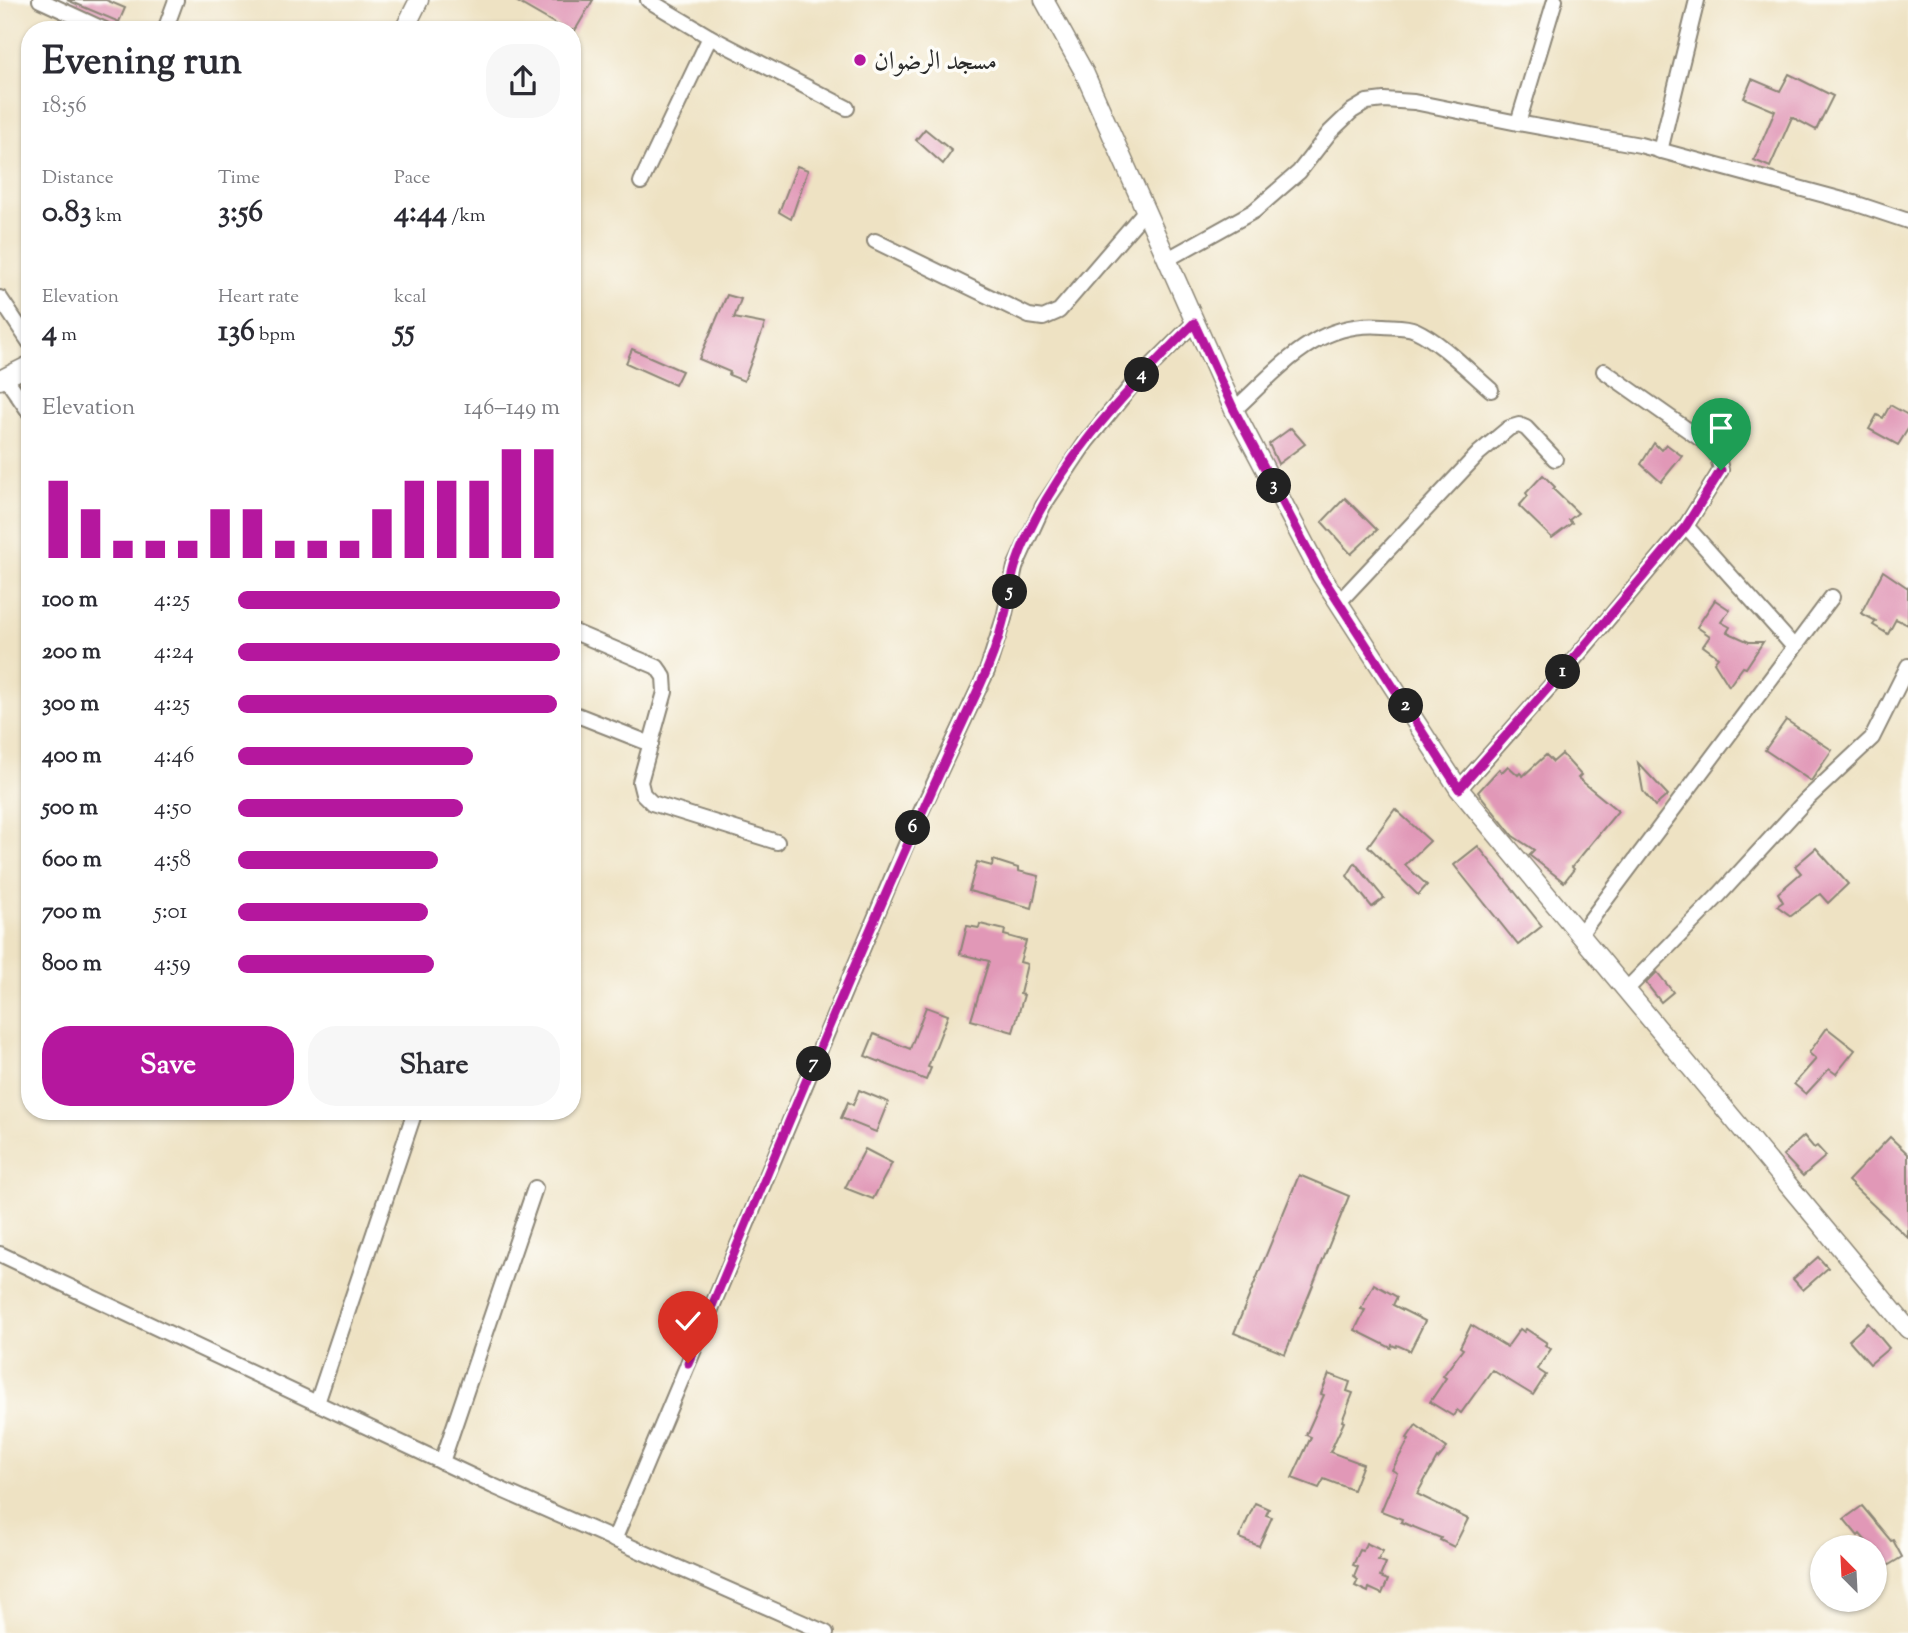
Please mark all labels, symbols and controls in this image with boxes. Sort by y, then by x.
text: Evening run [42,37,242,91]
button: share [486,44,560,118]
place label: مسجد الرضوان [874,44,997,81]
marker: مسجد الرضوان [852,52,868,68]
text: 18:56 [42,90,87,123]
text: Distance [42,165,114,192]
text: Time [218,165,260,192]
text: Pace [394,165,430,192]
text: 0.83 [42,192,92,235]
text: 3:56 [218,192,263,235]
text: 4:44 [394,192,447,235]
text: km [92,203,122,230]
text: /km [447,203,486,230]
text: Elevation [42,284,119,311]
text: Heart rate [218,284,299,311]
text: kcal [394,284,427,311]
text: 4 [42,311,57,354]
text: 136 [218,311,255,354]
text: 55 [394,311,415,354]
text: m [57,322,77,349]
text: bpm [255,322,295,349]
pin: 4 [1124,358,1160,392]
text: 4 [1137,361,1146,388]
text: Elevation [42,392,135,425]
text: 146–149 m [464,392,560,425]
pin [1691,398,1751,470]
icon: arrive [1702,409,1740,447]
pin: 3 [1256,468,1292,504]
text: 3 [1270,472,1277,499]
pin: 5 [992,574,1028,610]
text: 5 [1006,578,1013,605]
text: 100 m [42,584,98,617]
text: 4:25 [154,584,190,617]
text: 200 m [42,636,101,669]
text: 4:24 [154,636,194,669]
pin: 1 [1546,654,1580,690]
text: 1 [1559,658,1566,685]
text: 300 m [42,688,99,721]
text: 4:25 [154,688,190,721]
pin: 2 [1388,688,1424,724]
text: 2 [1401,692,1410,719]
text: 400 m [42,740,102,773]
text: 4:46 [154,740,194,773]
text: 500 m [42,792,98,825]
text: 4:50 [154,792,192,825]
pin: 6 [895,810,930,846]
text: 6 [908,814,917,841]
text: 600 m [42,844,102,877]
text: 4:58 [154,844,191,877]
text: 700 m [42,896,101,929]
text: 5:01 [154,896,187,929]
text: 800 m [42,948,102,981]
text: 4:59 [154,948,191,981]
button: Save [42,1026,294,1106]
button: Share [308,1026,560,1106]
pin: 7 [796,1046,832,1082]
text: 7 [809,1050,818,1077]
pin [658,1291,718,1363]
icon: check [669,1302,707,1340]
north arrow [1810,1535,1886,1612]
map controls [1810,1535,1887,1612]

